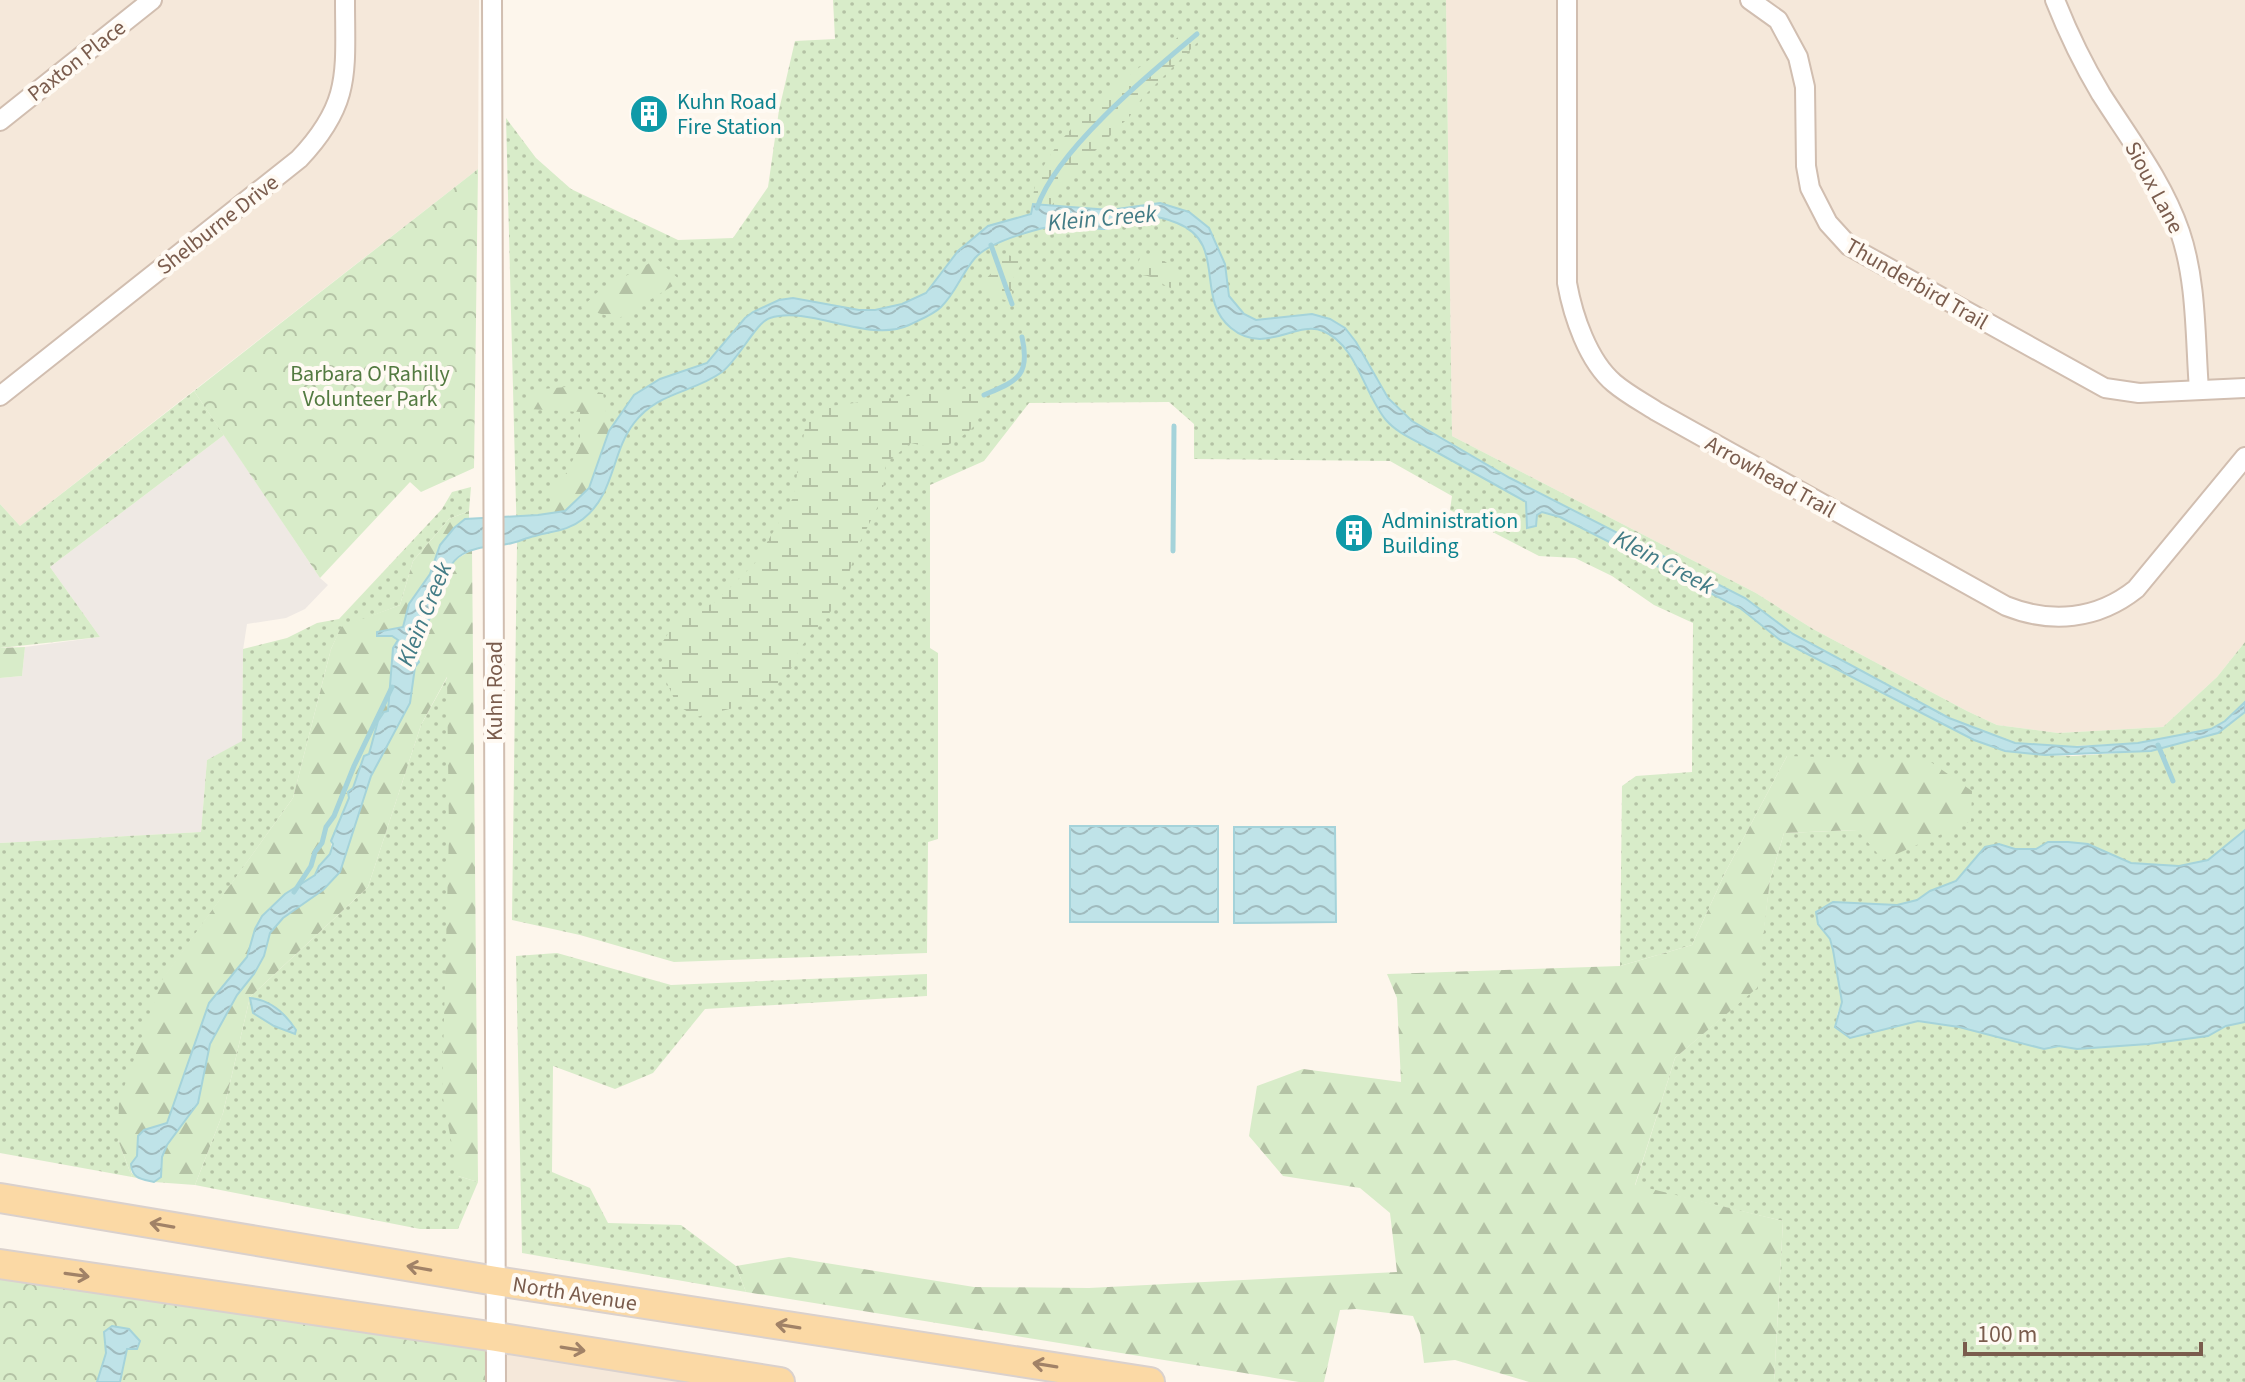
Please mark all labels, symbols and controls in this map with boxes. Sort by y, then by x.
street label: Paxton Place [21,12,133,109]
place label: Kuhn Road Fire Station [677,86,782,143]
building icon: Kuhn Road Fire Station [628,93,670,135]
street label: Sioux Lane [2117,136,2192,239]
street label: Shelburne Drive [150,167,285,283]
water label: Klein Creek [1046,196,1159,241]
street label: Thunderbird Trail [1839,230,1994,338]
park label: Barbara O'Rahilly Volunteer Park [290,358,451,415]
street label: Arrowhead Trail [1699,428,1842,526]
place label: Administration Building [1382,505,1518,562]
building icon: Administration Building [1333,512,1375,554]
water label: Klein Creek [1607,521,1721,604]
water label: Klein Creek [388,556,461,672]
street label: Kuhn Road [479,641,511,741]
one-way arrow [150,1217,175,1232]
one-way arrow [406,1260,432,1275]
one-way arrow [64,1268,89,1283]
street label: North Avenue [510,1268,639,1320]
scale bar [1965,1306,2201,1356]
text: 100 m [1977,1317,2037,1352]
one-way arrow [776,1318,802,1333]
one-way arrow [560,1342,585,1357]
one-way arrow [1033,1357,1059,1372]

